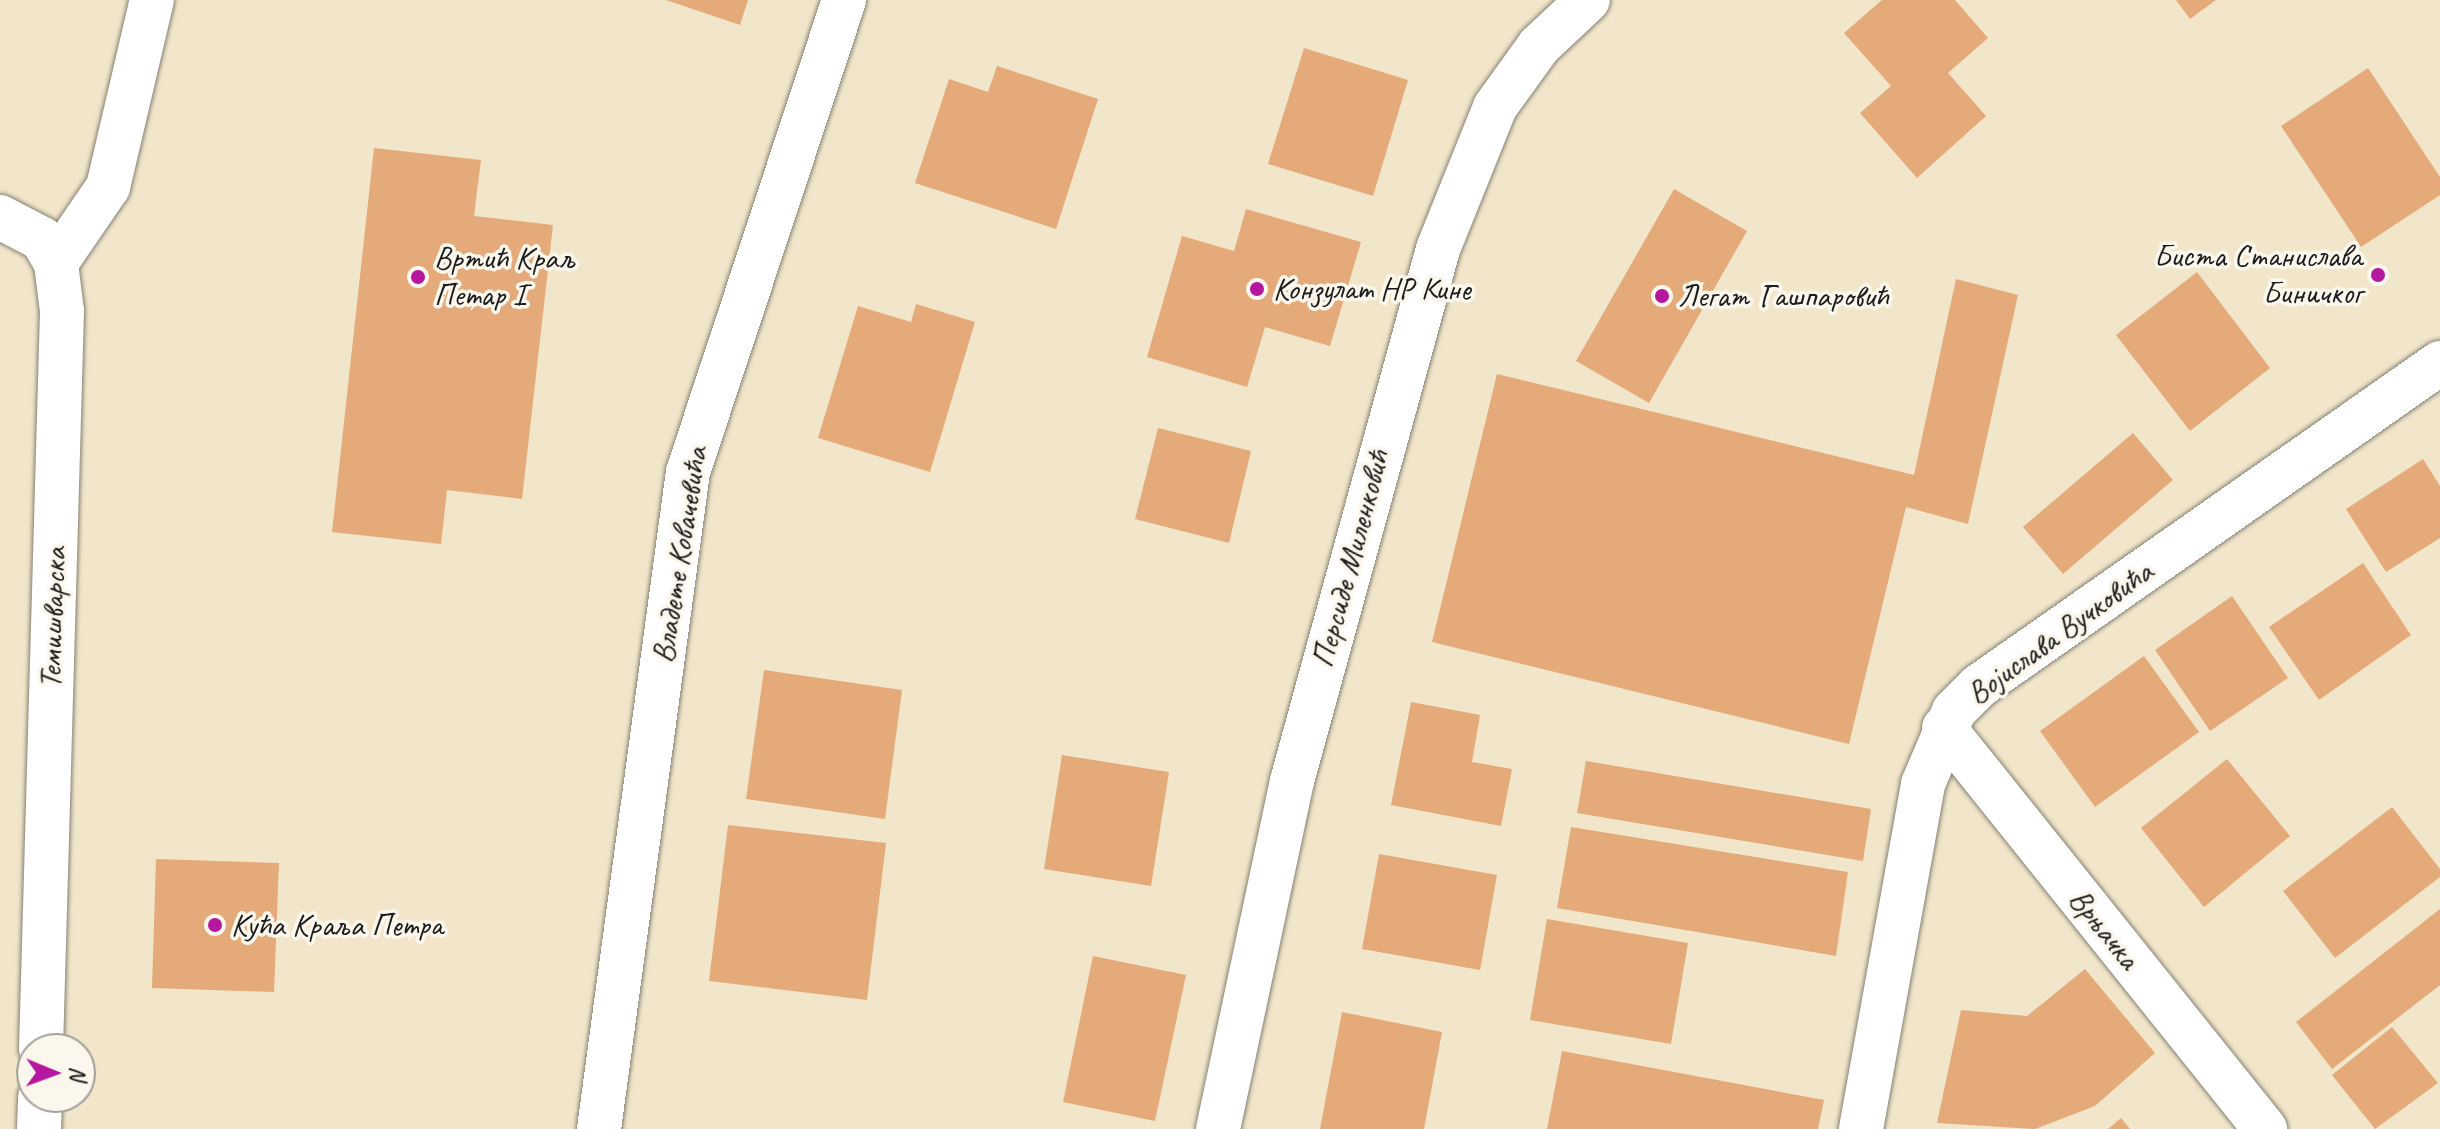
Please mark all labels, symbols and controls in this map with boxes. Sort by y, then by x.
place label: Биста Станислава Биничког [2149,238,2362,313]
place label: Вртић Краљ Петар I [434,240,575,315]
marker: Биста Станислава Биничког [2369,266,2387,284]
marker: Вртић Краљ Петар I [409,268,427,286]
place label: Конзулат НР Кине [1273,270,1470,308]
place label: Легат Гашпаровић [1678,277,1880,315]
marker: Конзулат НР Кине [1248,280,1266,298]
marker: Легат Гашпаровић [1653,287,1671,305]
street label: Владете Ковачевића [644,444,716,666]
street label: Персиде Миленковић [1304,446,1398,672]
street label: Темишварска [31,547,75,689]
street label: Војислава Вучковића [1960,553,2160,713]
street label: Врњачка [2060,881,2148,977]
place label: Кућа Краља Петра [231,906,445,944]
marker: Кућа Краља Петра [206,916,224,934]
north arrow [16,1033,96,1113]
text: N [64,1066,92,1080]

